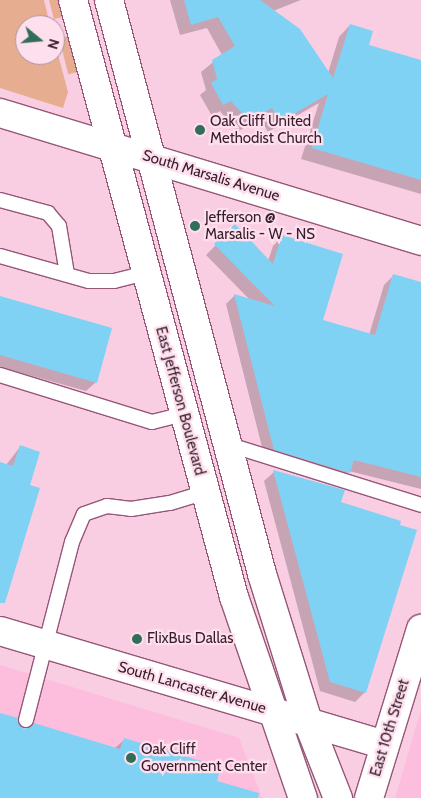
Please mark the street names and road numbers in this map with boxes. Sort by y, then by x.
street label: South Marsalis Avenue [140,147,282,205]
street label: East Jefferson Boulevard [151,325,209,477]
street label: South Lancaster Avenue [116,658,268,718]
street label: East 10th Street [367,677,413,779]

